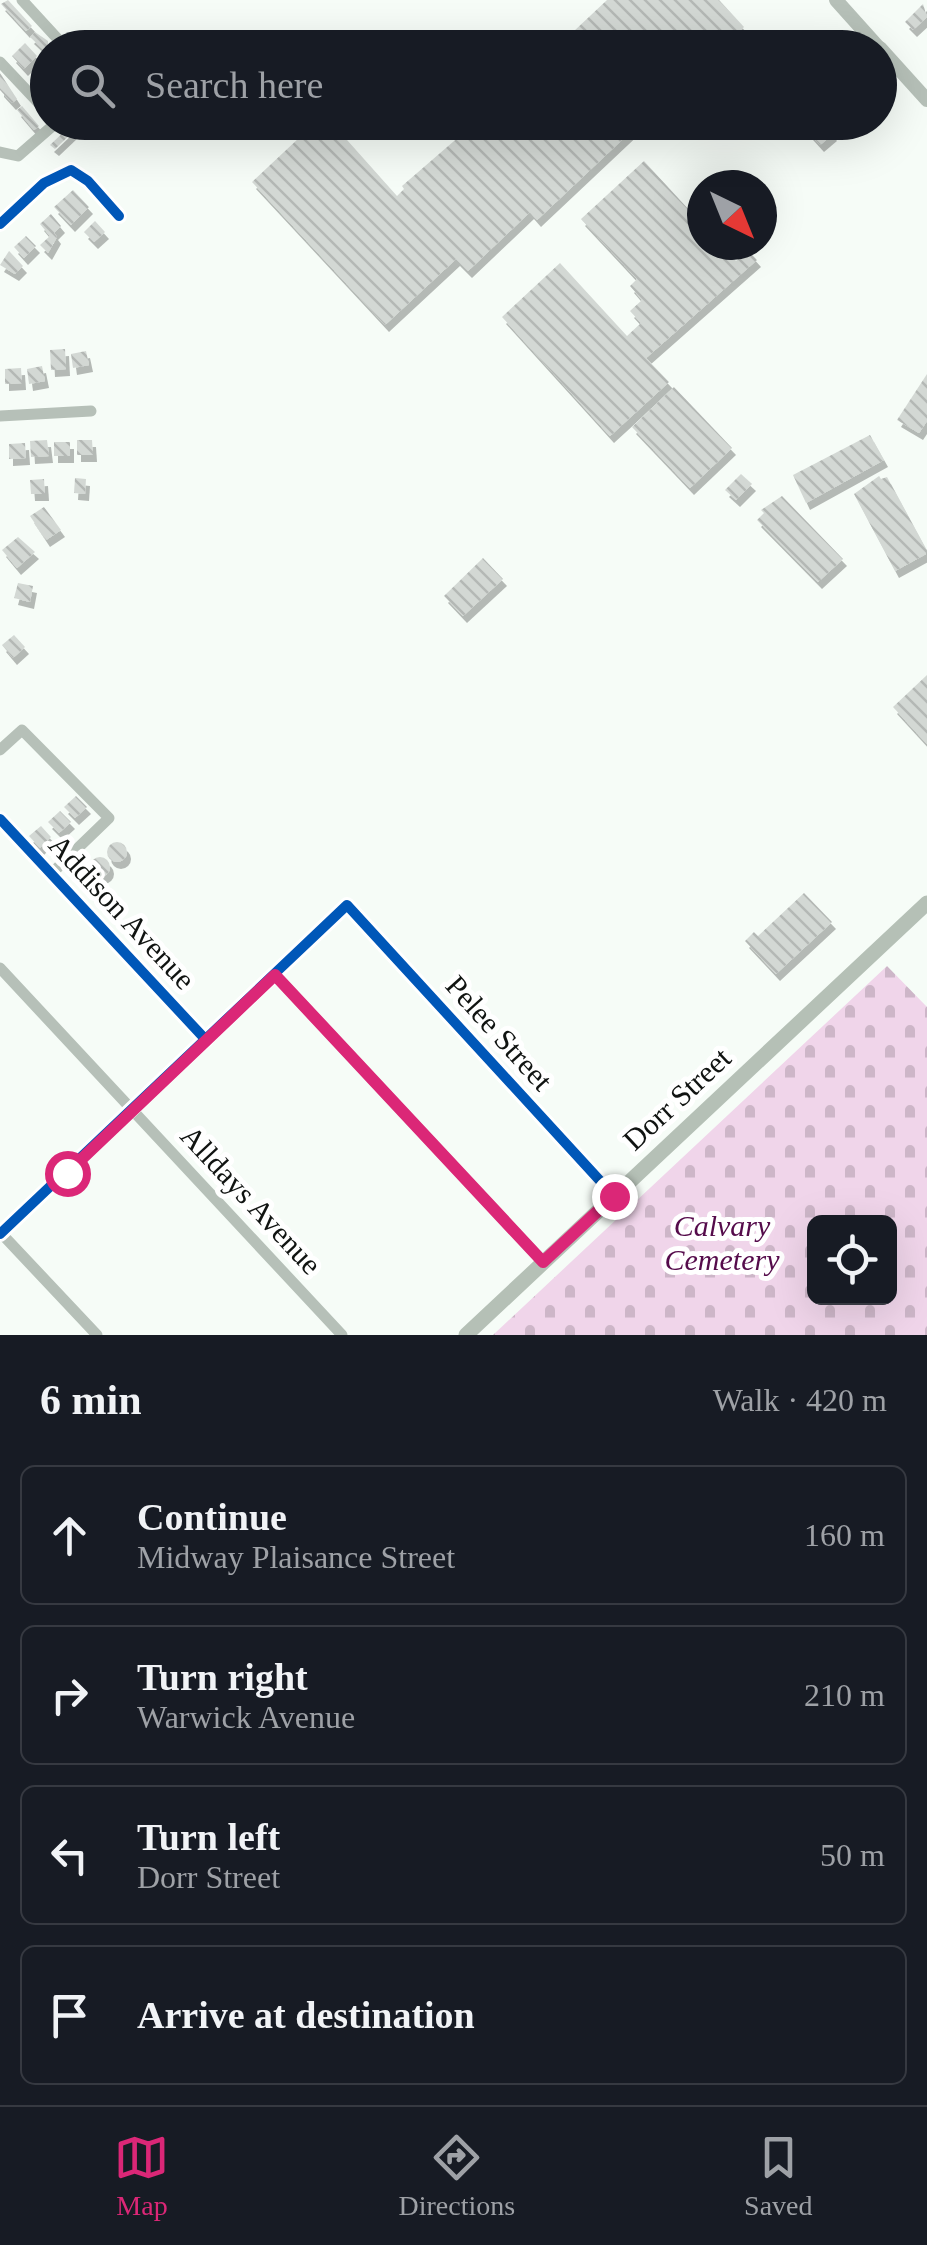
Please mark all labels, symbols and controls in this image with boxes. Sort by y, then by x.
search box [30,30,897,140]
icon: search [65,58,120,113]
text: Search here [145,64,323,106]
north arrow [687,170,777,260]
street label: Addison Avenue [43,828,202,996]
street label: Pelee Street [439,969,560,1097]
street label: Dorr Street [616,1040,737,1156]
street label: Alldays Avenue [174,1119,328,1280]
route start [45,1151,91,1197]
route end [592,1174,638,1220]
park label: Calvary Cemetery [665,1209,780,1276]
map controls [807,1215,897,1305]
button: locate [807,1215,897,1305]
text: 6 min [40,1377,142,1423]
text: Walk · 420 m [713,1382,887,1418]
text: Continue [137,1496,287,1538]
icon: ahead [42,1508,97,1563]
text: 160 m [804,1517,885,1553]
text: Midway Plaisance Street [137,1539,455,1575]
text: Turn right [137,1656,308,1698]
icon: right [42,1668,97,1723]
text: 210 m [804,1677,885,1713]
text: Warwick Avenue [137,1699,355,1735]
text: Turn left [137,1816,280,1858]
icon: left [42,1828,97,1883]
text: 50 m [820,1837,885,1873]
text: Dorr Street [137,1859,280,1895]
icon: arrive [42,1988,97,2043]
text: Arrive at destination [137,1994,475,2036]
tab: Map [114,2130,169,2222]
tab: Directions [398,2130,515,2222]
tab: Saved [744,2130,813,2222]

